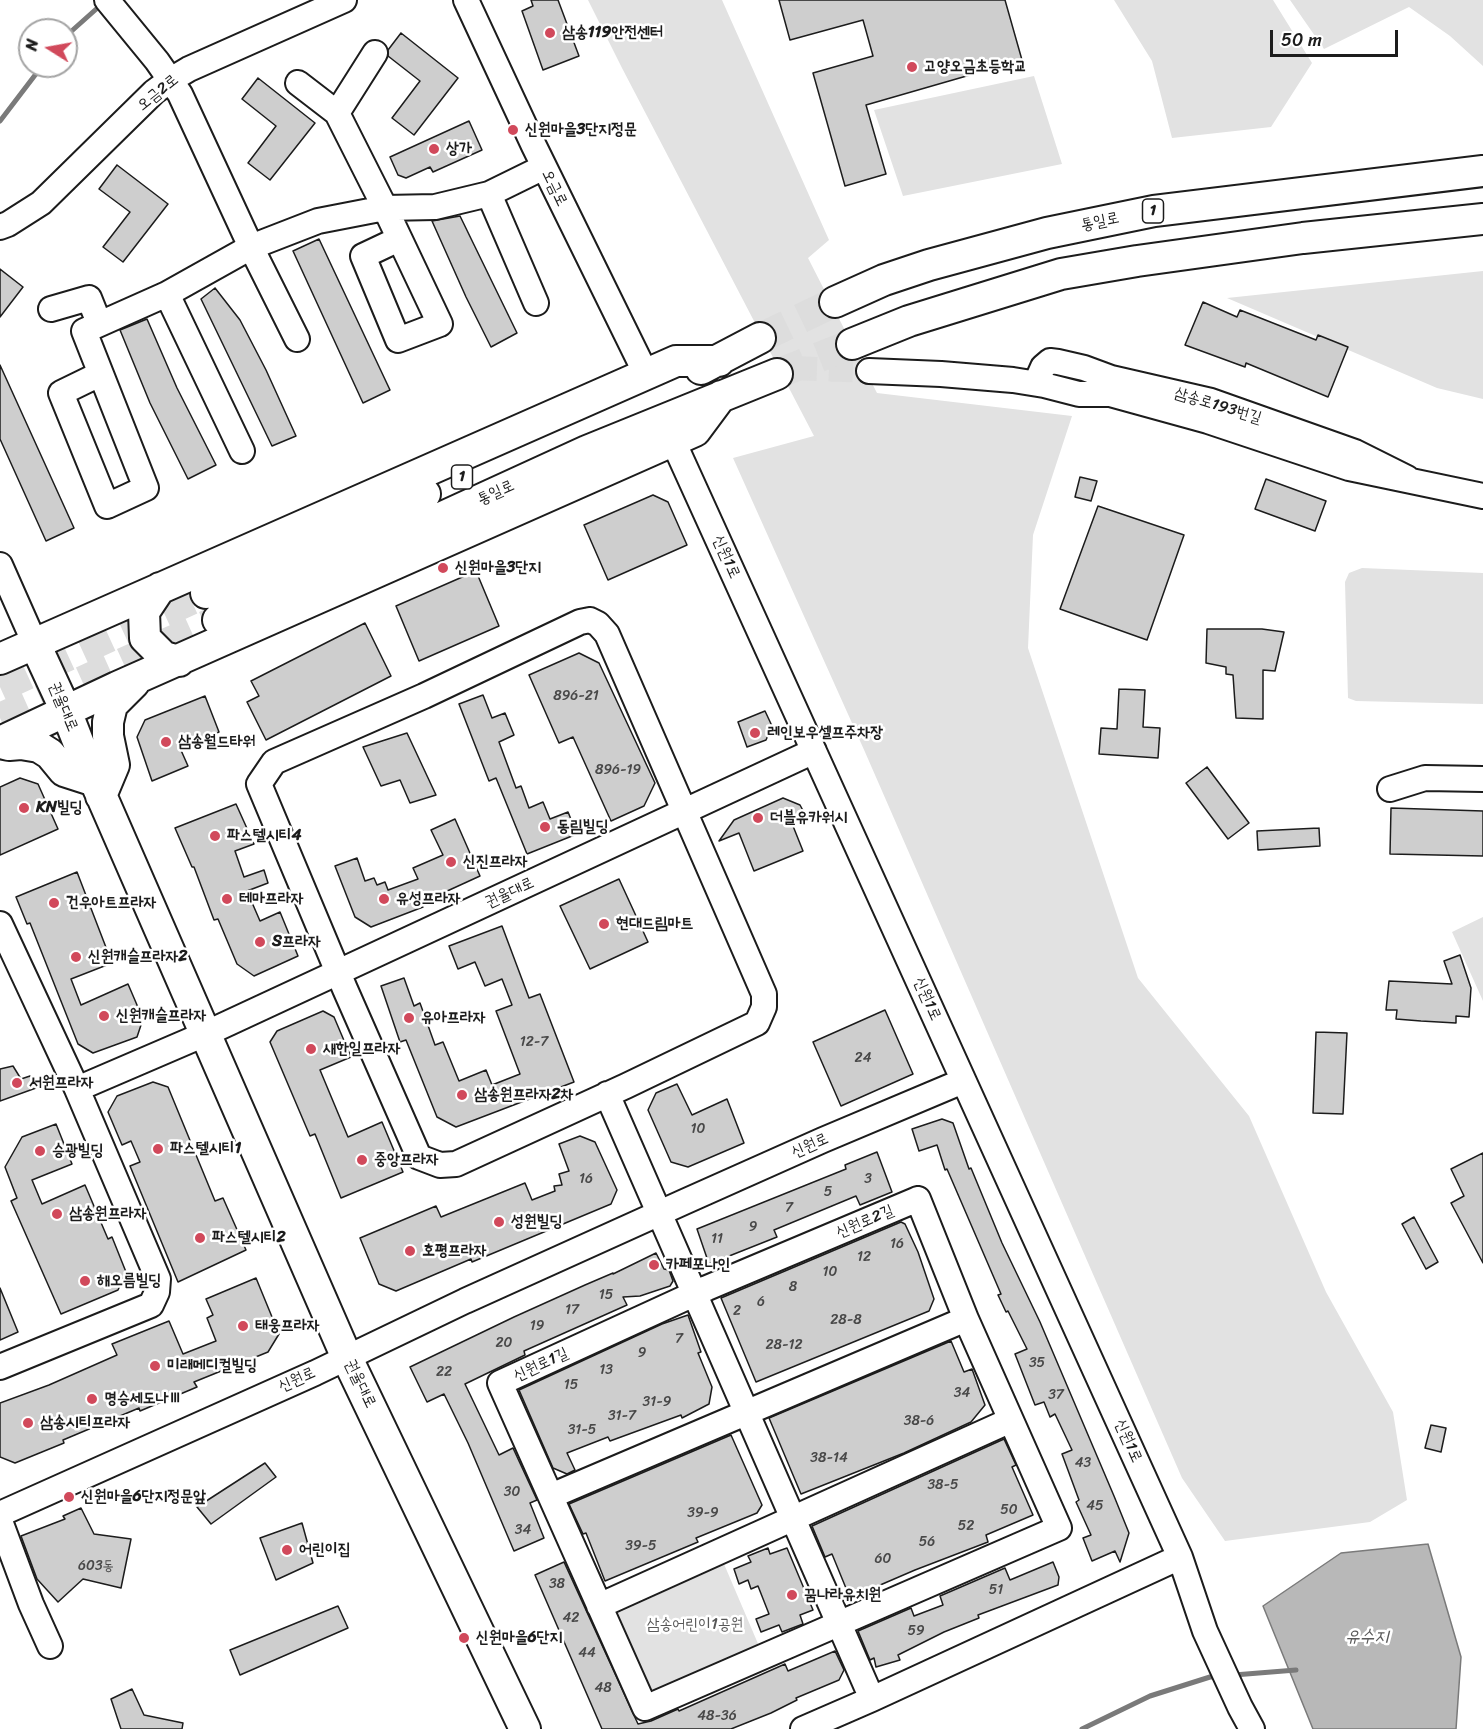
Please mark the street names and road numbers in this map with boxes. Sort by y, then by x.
street label: 오금2로 [133,70,183,116]
street label: 오금로 [537,166,571,210]
road number: 1 [1142,199,1164,223]
street label: 통일로 [1079,209,1121,235]
street label: 삼송로193번길 [1172,384,1264,428]
road number: 1 [452,465,472,489]
street label: 통일로 [474,476,518,510]
street label: 신원1로 [708,532,744,582]
street label: 권율대로 [44,680,82,734]
street label: 권율대로 [483,873,537,913]
street label: 신원1로 [909,974,945,1024]
street label: 신원로 [788,1129,832,1163]
street label: 신원로2길 [833,1201,897,1243]
street label: 신원로1길 [510,1344,572,1386]
street label: 권율대로 [340,1357,380,1411]
street label: 신원로 [275,1363,319,1397]
street label: 신원1로 [1110,1416,1146,1466]

